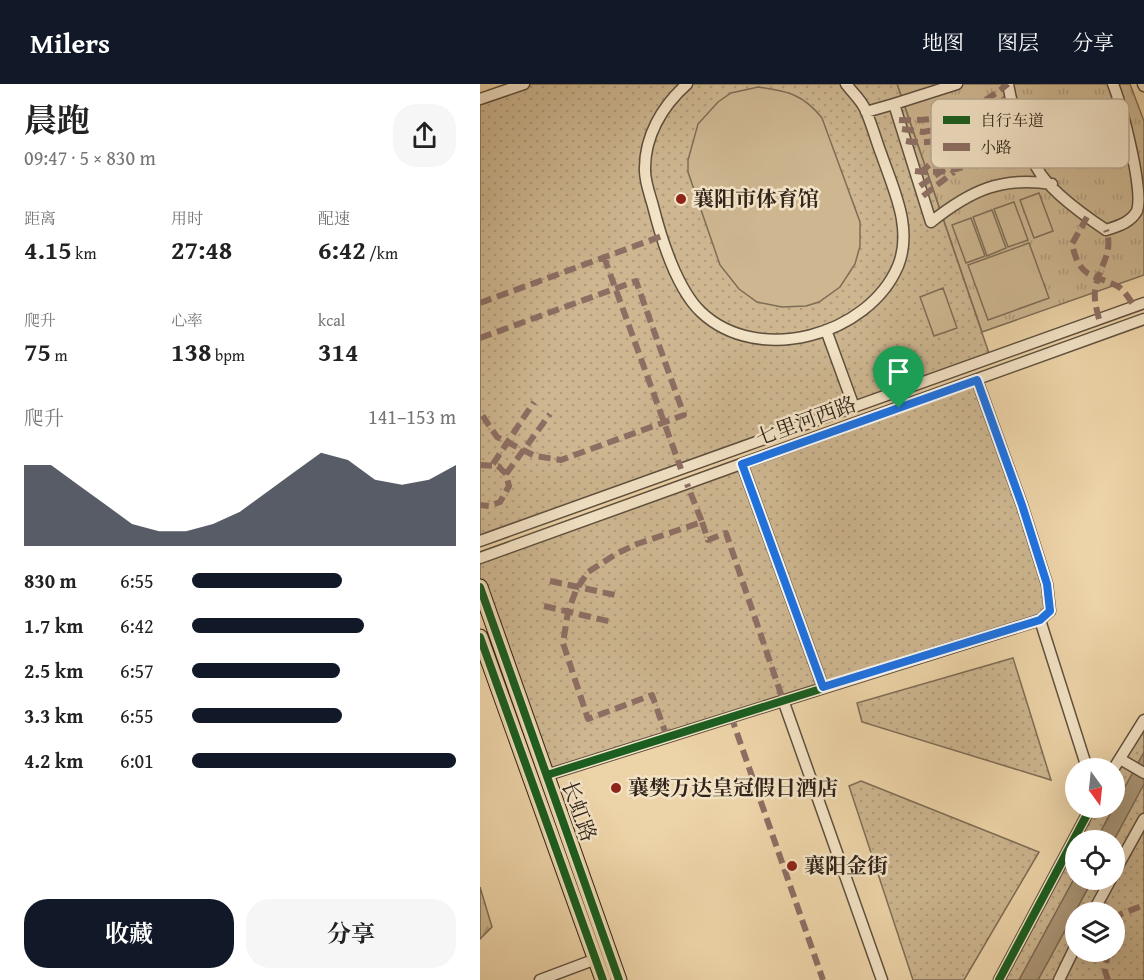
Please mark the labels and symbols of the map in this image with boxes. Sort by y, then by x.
legend [931,99,1129,168]
text: 自行车道 [980,108,1044,132]
text: 小路 [980,135,1012,159]
place label: 襄阳市体育馆 [693,183,819,214]
marker: 襄阳市体育馆 [674,192,688,206]
pin [873,346,924,408]
street label: 七里河西路 [751,388,860,453]
north arrow [1065,758,1125,818]
place label: 襄樊万达皇冠假日酒店 [628,772,838,803]
street label: 长虹路 [554,776,605,846]
marker: 襄樊万达皇冠假日酒店 [609,781,623,795]
place label: 襄阳金街 [804,850,888,881]
marker: 襄阳金街 [785,859,799,873]

